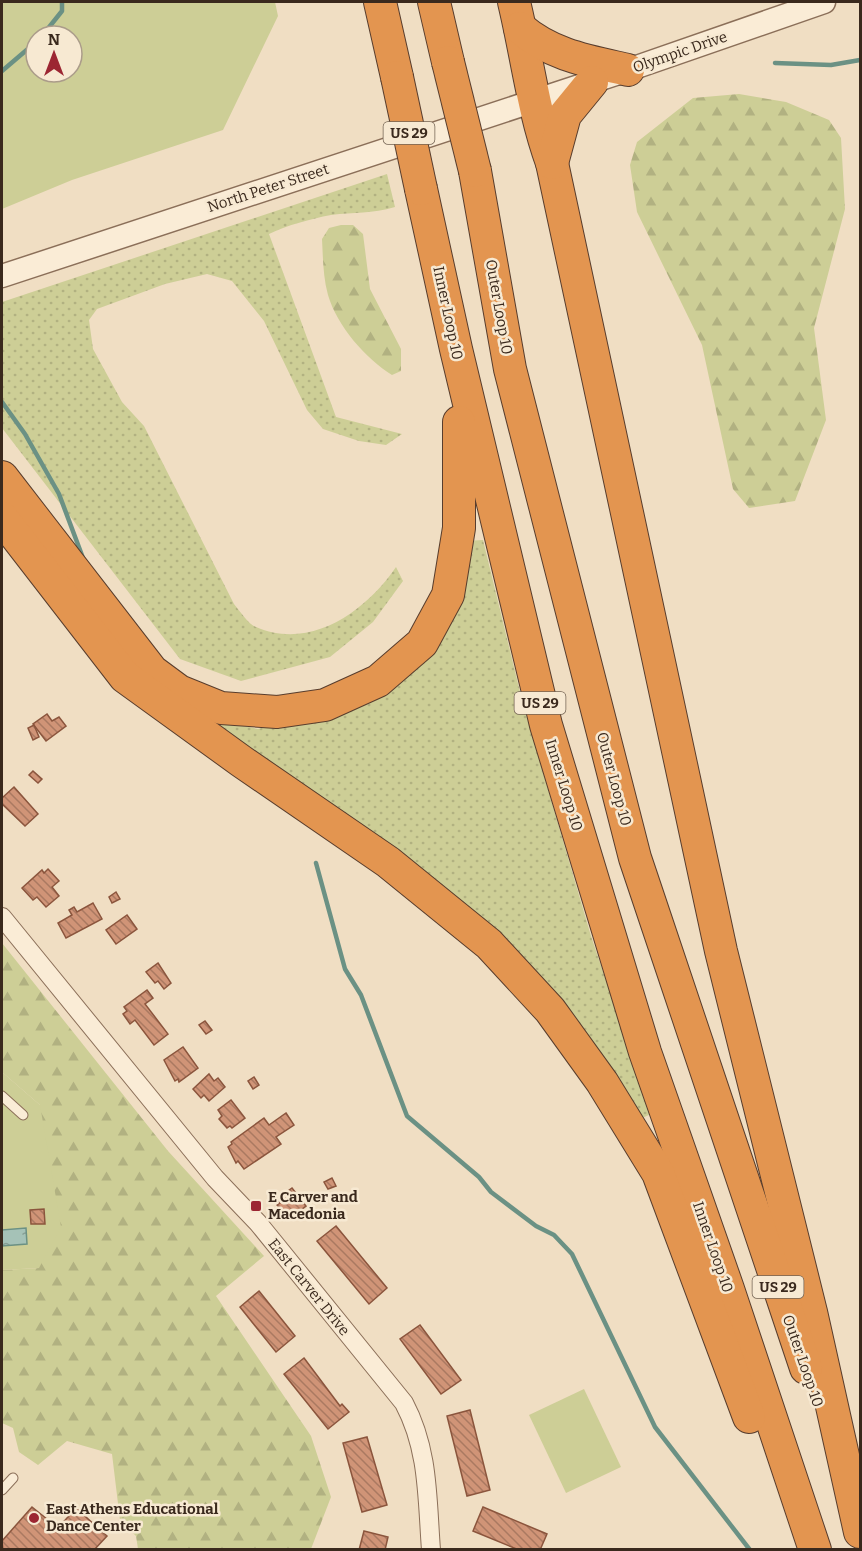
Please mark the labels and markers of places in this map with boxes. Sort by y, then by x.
place label: E Carver and Macedonia [268,1188,358,1223]
marker: E Carver and Macedonia [249,1199,263,1213]
place label: East Athens Educational Dance Center [46,1500,219,1535]
marker: East Athens Educational Dance Center [27,1511,41,1525]

